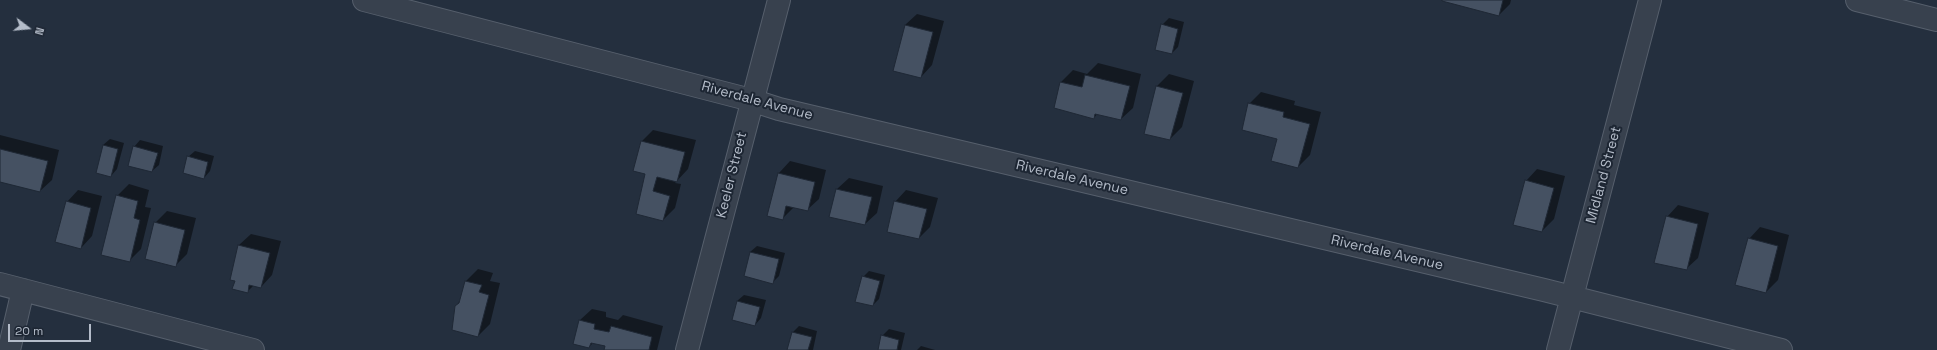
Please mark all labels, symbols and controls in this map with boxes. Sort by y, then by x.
north arrow [8,8,48,48]
text: N [32,26,47,37]
street label: Riverdale Avenue [699,78,815,124]
street label: Midland Street [1583,125,1625,225]
street label: Keeler Street [713,130,751,220]
street label: Riverdale Avenue [1014,157,1130,199]
street label: Riverdale Avenue [1329,232,1445,274]
scale bar [10,316,93,342]
text: 20 m [15,323,43,339]

